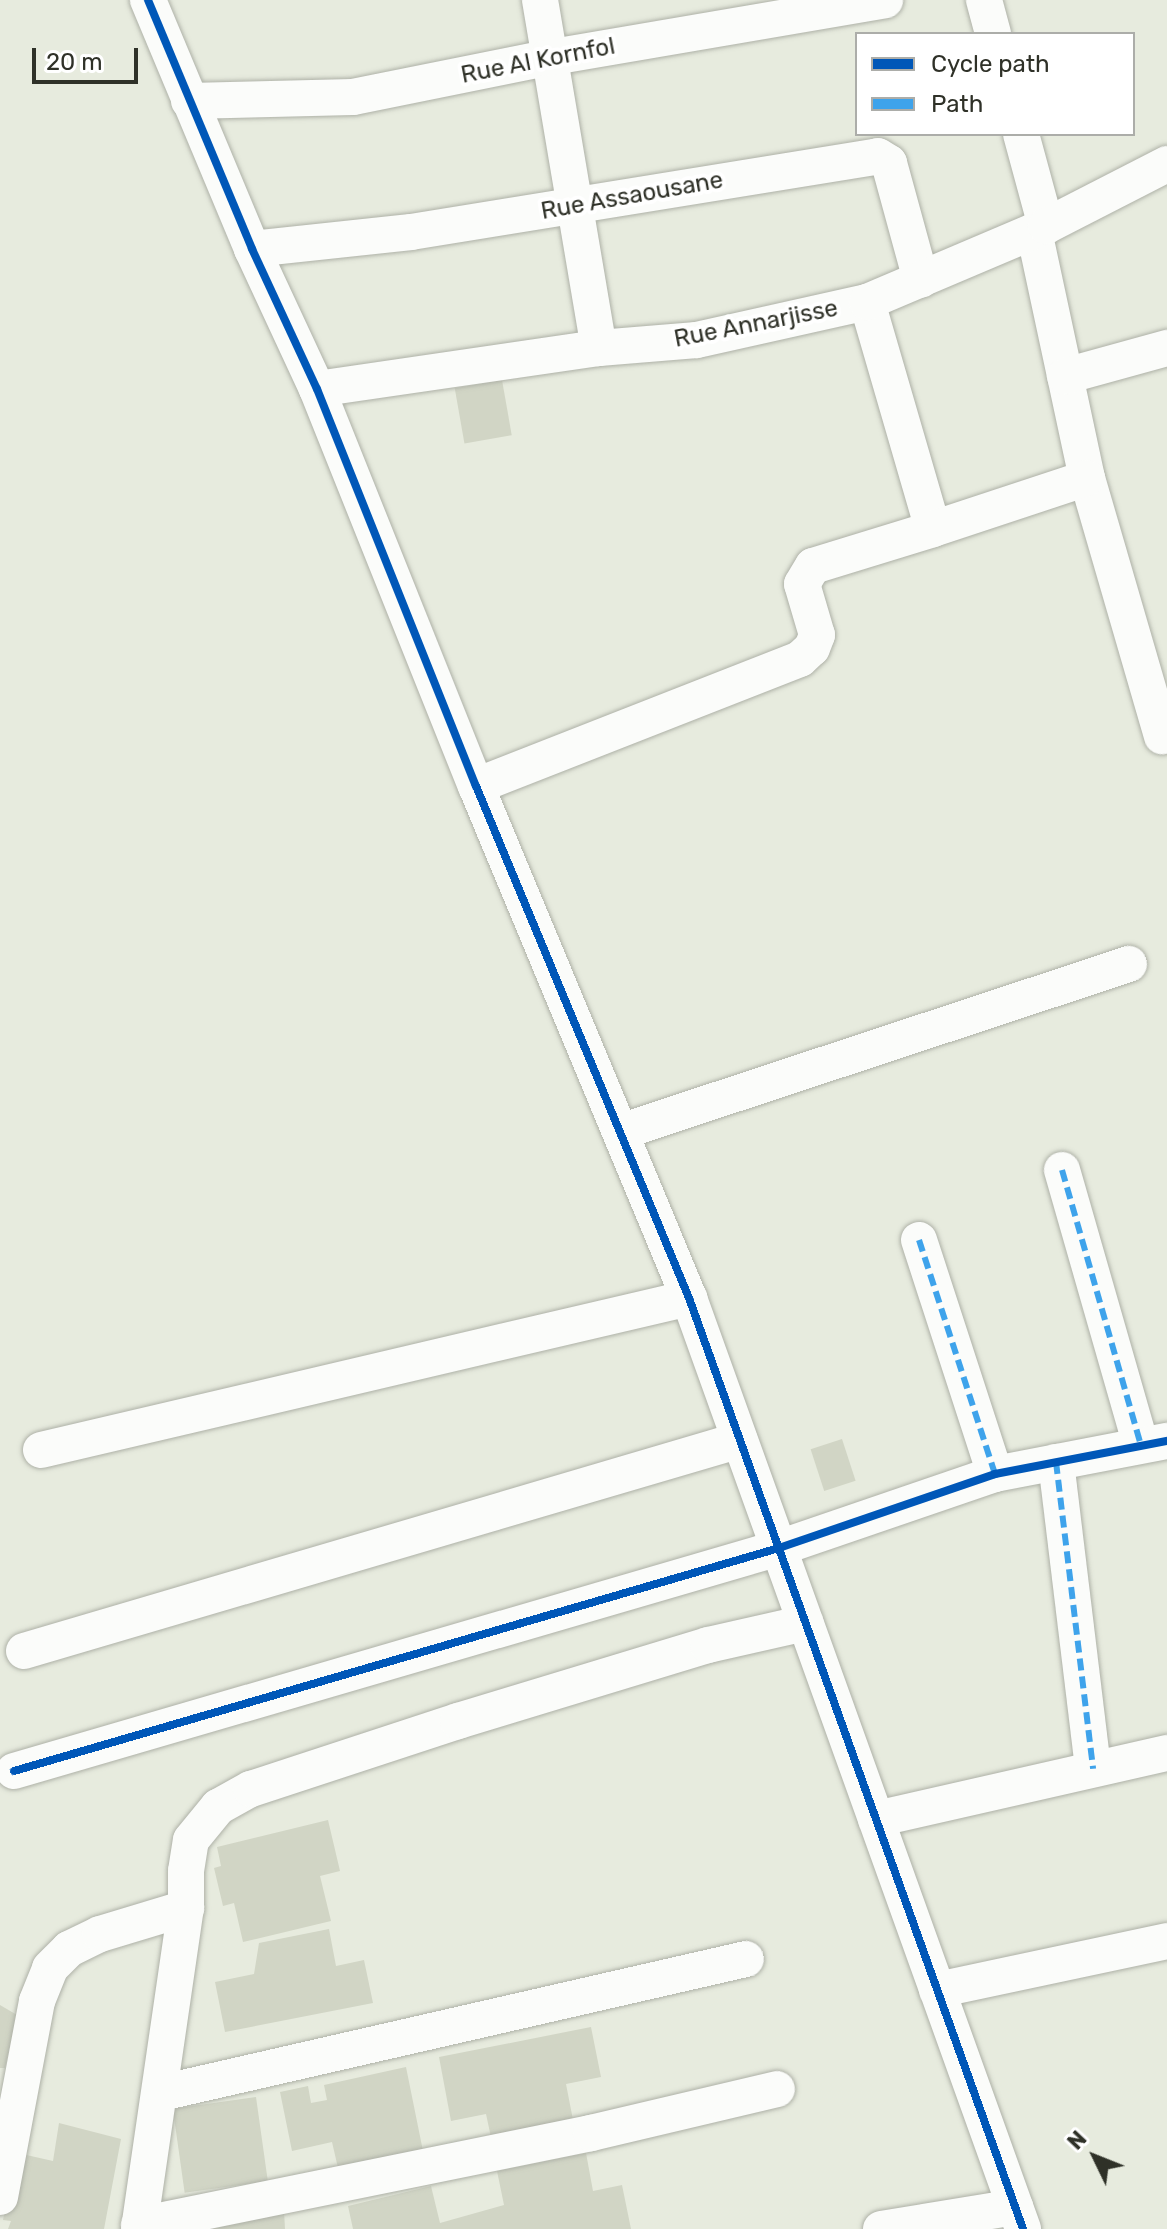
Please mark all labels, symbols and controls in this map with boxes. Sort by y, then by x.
scale bar [36,32,142,82]
street label: Rue Al Kornfol [458,32,618,90]
legend [855,32,1135,136]
text: 20 m [46,48,103,76]
text: Cycle path [931,50,1050,78]
text: Path [931,90,983,118]
street label: Rue Assaousane [538,166,726,226]
street label: Rue Annarjisse [671,294,841,354]
north arrow [1055,2117,1135,2197]
text: N [1062,2125,1092,2155]

